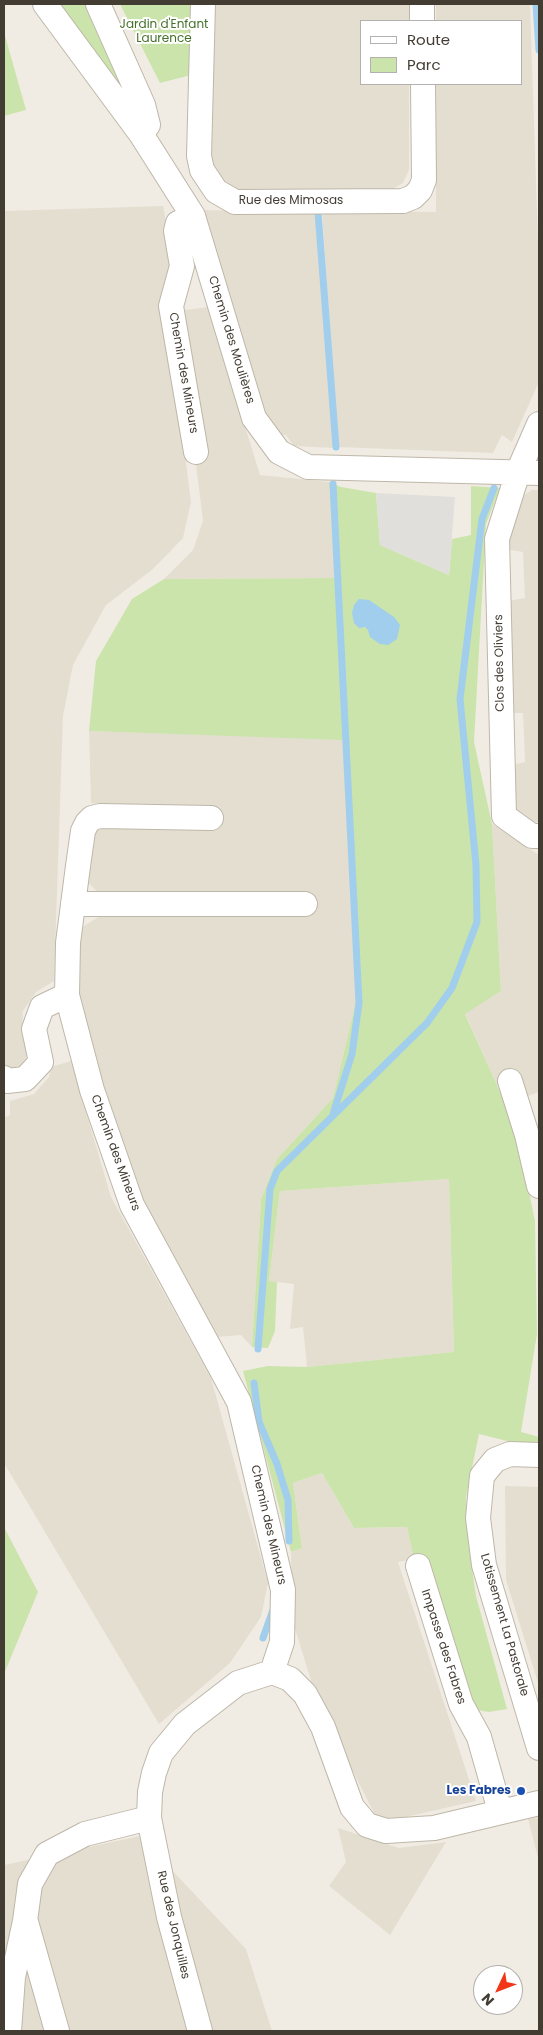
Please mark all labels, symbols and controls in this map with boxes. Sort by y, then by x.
park label: Jardin d'Enfant Laurence [120,18,208,46]
legend [360,20,523,85]
text: Route [407,29,450,50]
text: Parc [407,54,441,75]
street label: Rue des Mimosas [239,194,343,208]
street label: Chemin des Moulières [205,274,257,406]
street label: Chemin des Mineurs [165,311,201,435]
street label: Clos des Oliviers [492,614,508,712]
street label: Chemin des Mineurs [87,1093,143,1213]
street label: Chemin des Mineurs [247,1464,289,1586]
street label: Lotissement La Pastorale [477,1552,531,1698]
street label: Impasse des Fabres [418,1588,468,1706]
place label: Les Fabres [447,1784,511,1798]
marker: Les Fabres [515,1785,527,1797]
street label: Rue des Jonquilles [154,1869,192,1981]
north arrow [473,1965,523,2015]
text: N [477,1989,499,2010]

